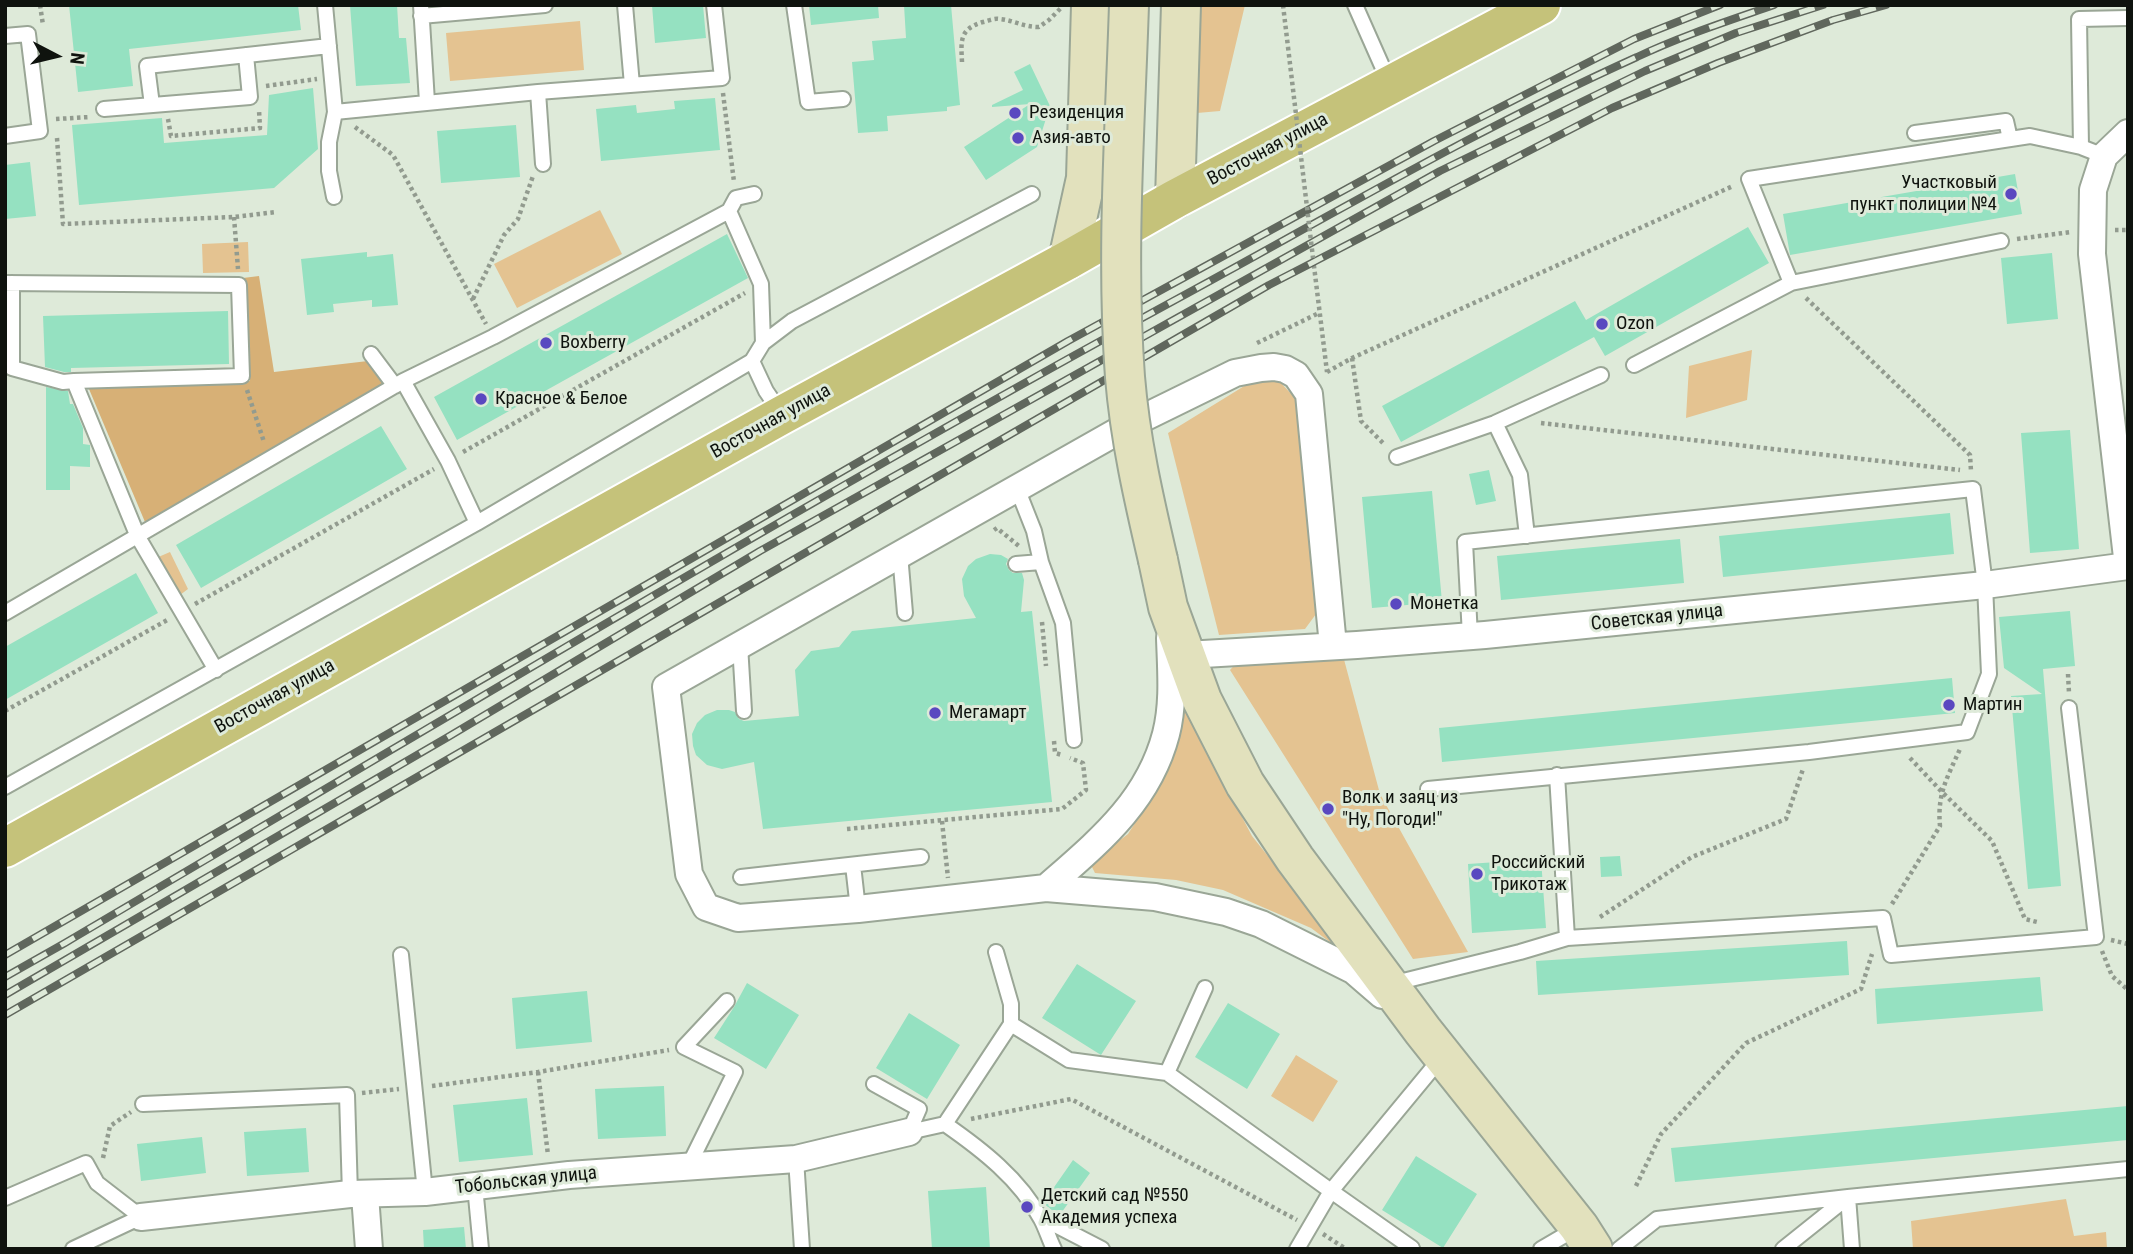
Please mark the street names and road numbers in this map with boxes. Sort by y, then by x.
street label: Восточная улица [1204,109,1332,191]
street label: Восточная улица [707,380,835,464]
street label: Советская улица [1590,600,1724,636]
street label: Восточная улица [211,655,339,739]
street label: Тобольская улица [454,1162,598,1200]

